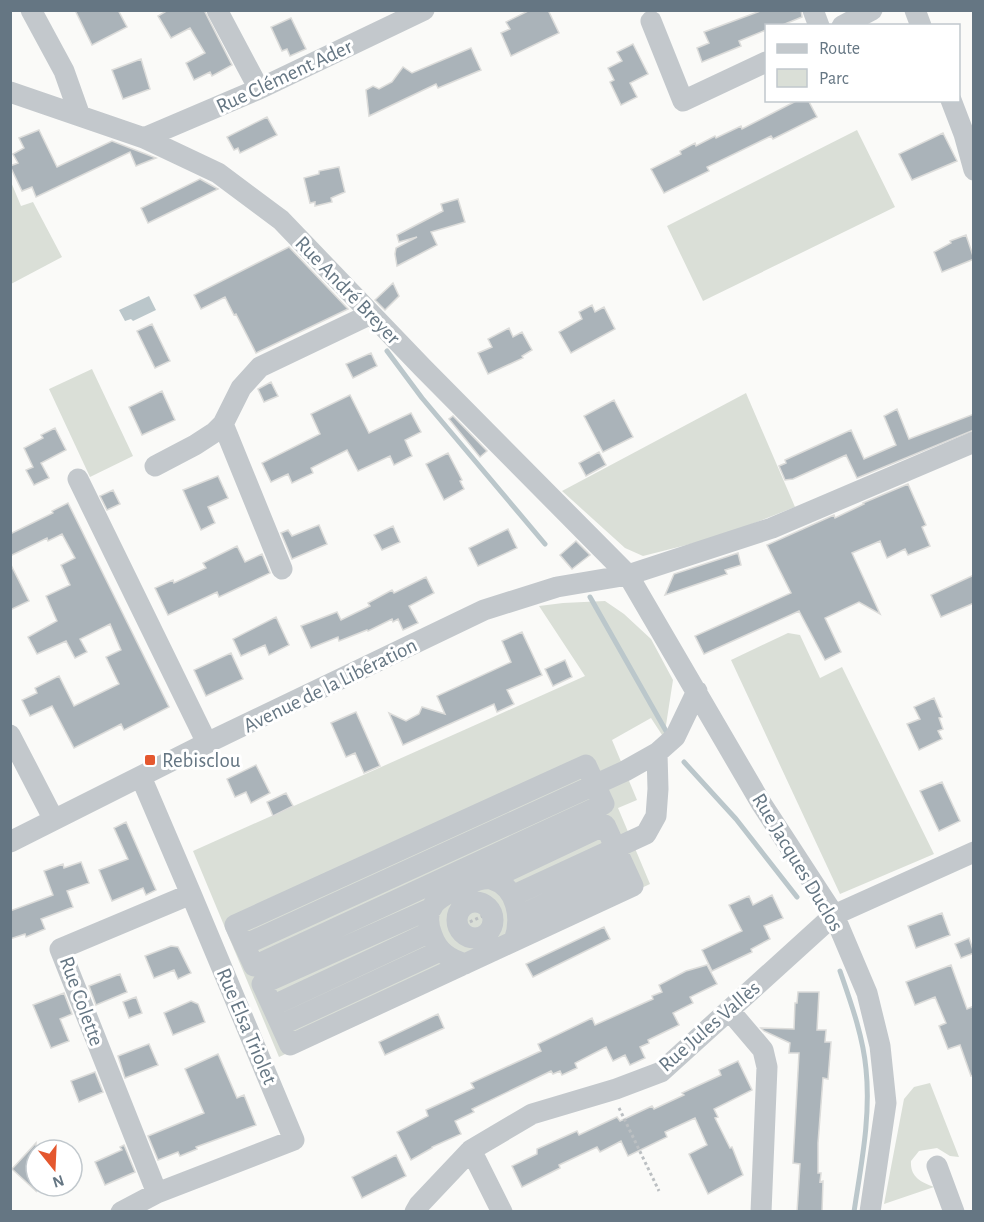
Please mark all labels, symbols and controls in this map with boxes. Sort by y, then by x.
legend [765,24,960,102]
street label: Rue Clément Ader [213,36,356,117]
text: Route [819,40,860,58]
text: Parc [819,70,849,88]
street label: Rue André Breyer [291,232,404,349]
street label: Avenue de la Libération [240,634,420,737]
place label: Rebisclou [162,750,241,771]
marker: Rebisclou [143,753,157,767]
street label: Rue Jacques Duclos [748,790,847,935]
street label: Rue Colette [56,954,107,1049]
street label: Rue Elsa Triolet [213,965,281,1088]
street label: Rue Jules Vallès [655,977,764,1076]
north arrow [24,1138,84,1198]
text: N [51,1172,66,1191]

